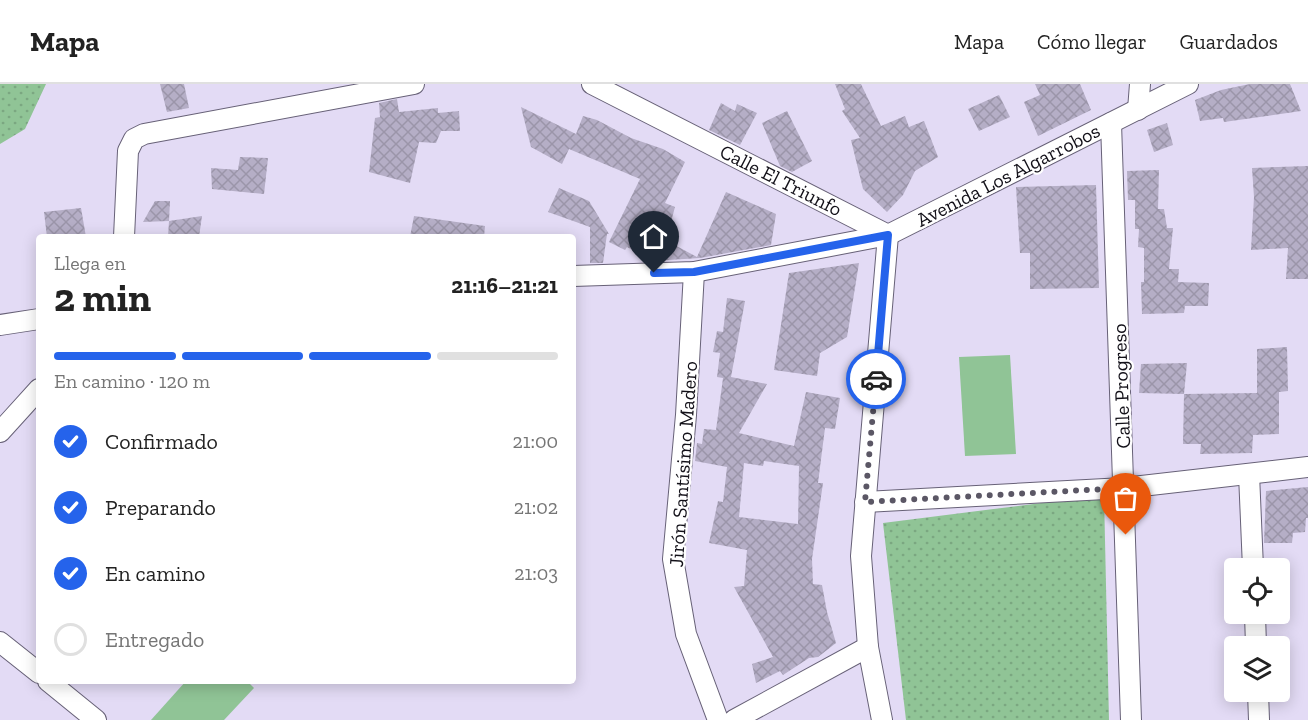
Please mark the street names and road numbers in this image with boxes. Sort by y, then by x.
street label: Avenida Los Algarrobos [912,118,1104,232]
street label: Calle El Triunfo [716,139,846,221]
street label: Calle Progreso [1107,323,1135,449]
street label: Jirón Santísimo Madero [664,360,702,568]

